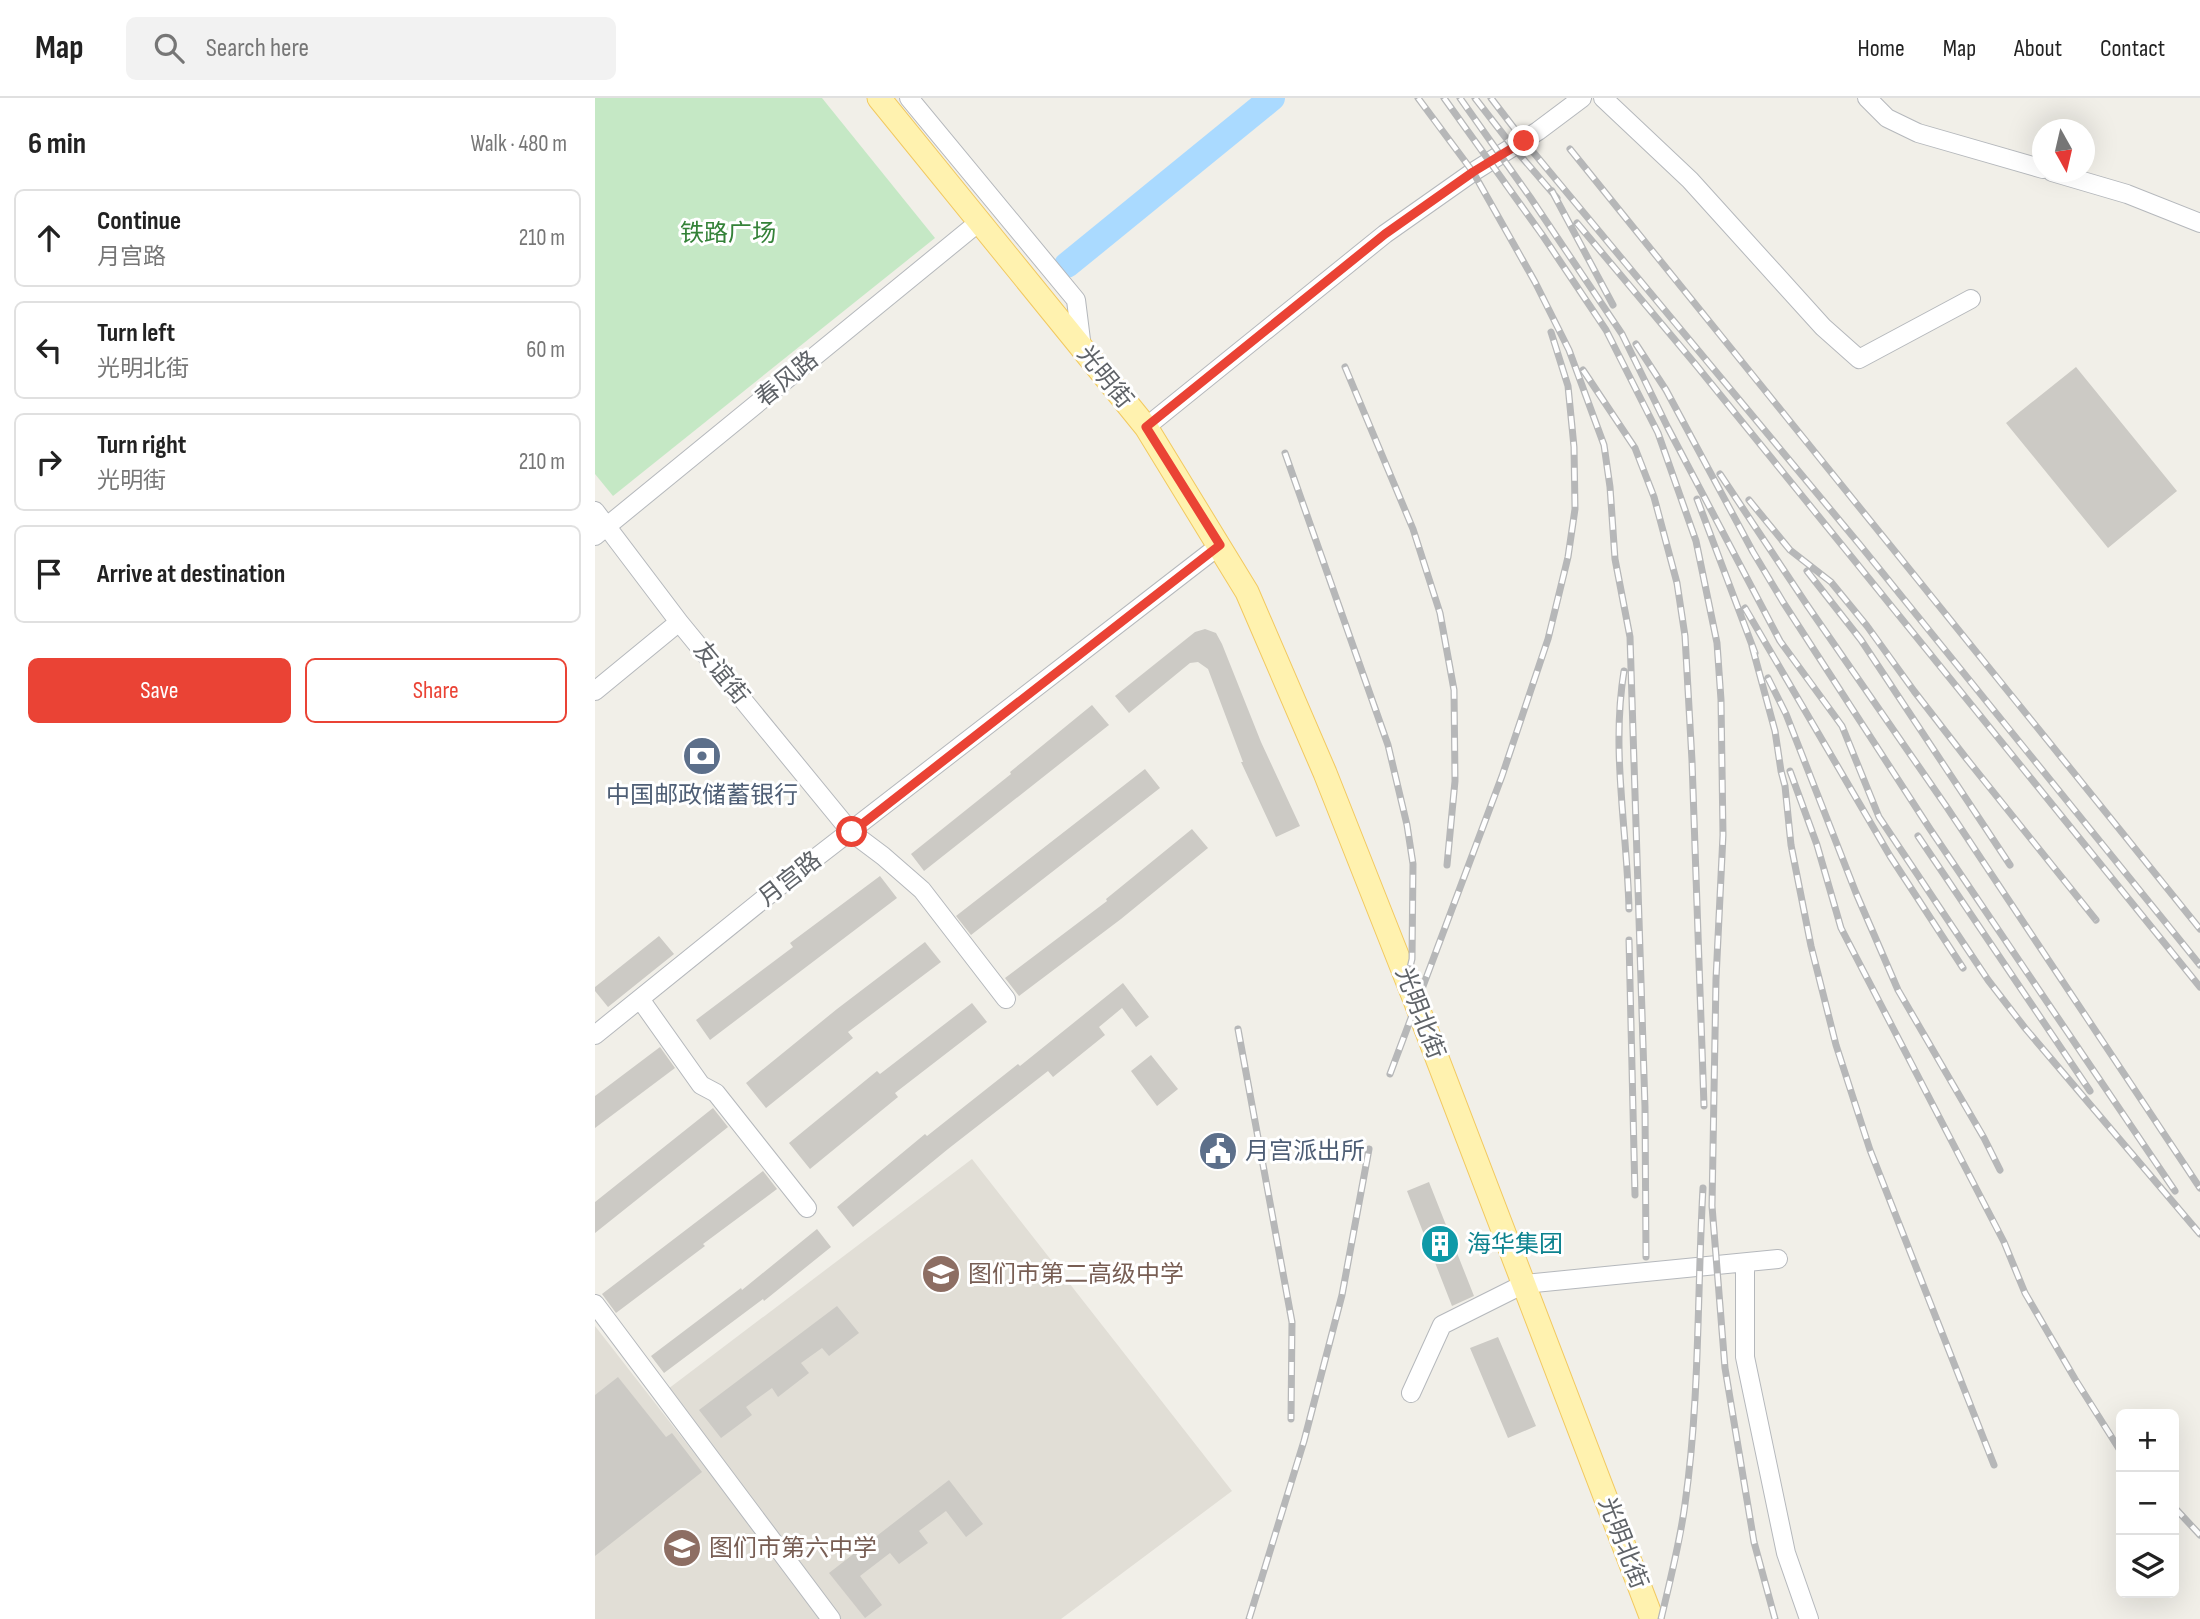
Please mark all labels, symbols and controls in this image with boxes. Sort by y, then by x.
search box [126,17,616,80]
text: Map [35,28,84,68]
icon: search [150,29,188,67]
text: Search here [206,33,309,64]
text: Home [1857,34,1905,63]
text: Map [1943,34,1976,63]
text: About [2014,34,2062,63]
text: Contact [2100,34,2165,63]
north arrow [2032,119,2095,182]
route end [1508,125,1539,156]
text: 6 min [28,126,86,162]
text: Walk · 480 m [470,130,567,158]
text: Continue [97,206,181,237]
icon: ahead [30,219,68,257]
park label: 铁路广场 [680,219,776,248]
text: 210 m [519,224,565,252]
text: 月宫路 [97,243,166,271]
text: Turn left [97,318,175,349]
icon: left [30,331,68,369]
text: 60 m [526,336,565,364]
street label: 光明街 [1071,340,1139,414]
street label: 春风路 [750,345,824,413]
text: 光明北街 [97,355,189,383]
text: Turn right [97,430,186,461]
icon: right [30,443,68,481]
text: 210 m [519,448,565,476]
text: 光明街 [97,467,166,495]
icon: arrive [30,555,68,593]
text: Arrive at destination [97,559,285,590]
street label: 友谊街 [687,636,755,710]
button: Save [28,658,291,723]
button: Share [305,658,567,723]
bank icon: 中国邮政储蓄银行 [681,735,723,777]
place label: 中国邮政储蓄银行 [606,781,798,810]
route start [836,816,867,847]
street label: 月宫路 [753,845,827,913]
street label: 光明北街 [1389,963,1451,1063]
public building icon: 月宫派出所 [1197,1130,1239,1172]
place label: 月宫派出所 [1245,1137,1365,1166]
building icon: 海华集团 [1419,1223,1461,1265]
place label: 海华集团 [1467,1230,1563,1259]
school or university icon: 图们市第二高级中学 [920,1253,962,1295]
place label: 图们市第二高级中学 [968,1260,1184,1289]
map controls [2116,1409,2179,1598]
button: + [2116,1409,2179,1472]
button: − [2116,1472,2179,1535]
street label: 光明北街 [1592,1493,1654,1593]
school or university icon: 图们市第六中学 [661,1527,703,1569]
place label: 图们市第六中学 [709,1534,877,1563]
button: layers [2116,1535,2179,1598]

